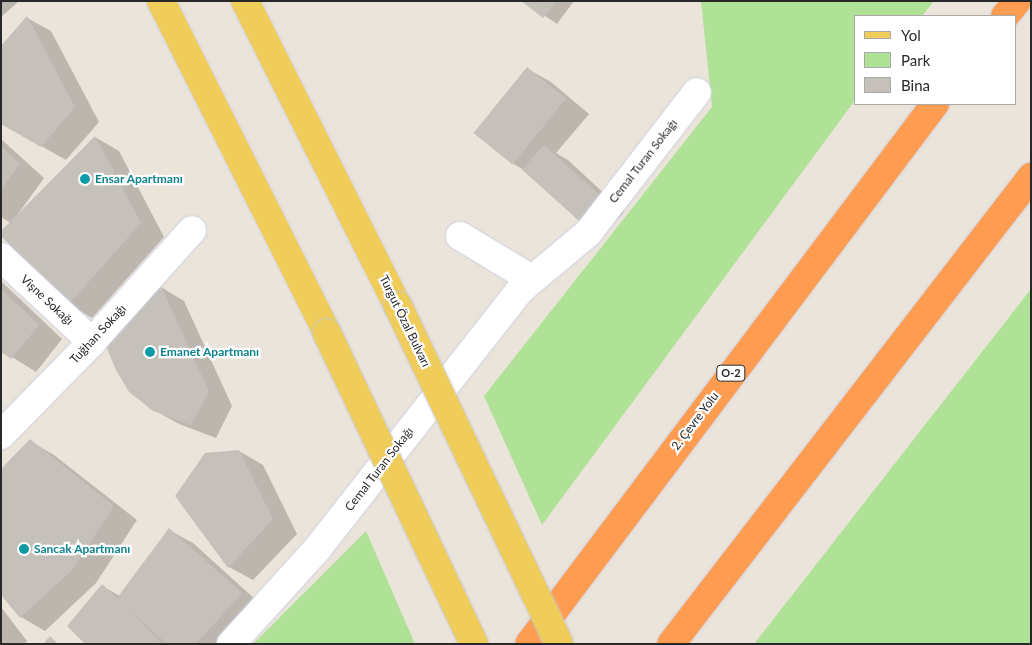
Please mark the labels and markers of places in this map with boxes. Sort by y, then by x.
place label: Ensar Apartmanı [95,172,183,186]
marker: Ensar Apartmanı [79,173,91,185]
place label: Emanet Apartmanı [160,345,260,359]
marker: Emanet Apartmanı [144,346,156,358]
place label: Sancak Apartmanı [34,542,131,556]
marker: Sancak Apartmanı [18,543,30,555]

